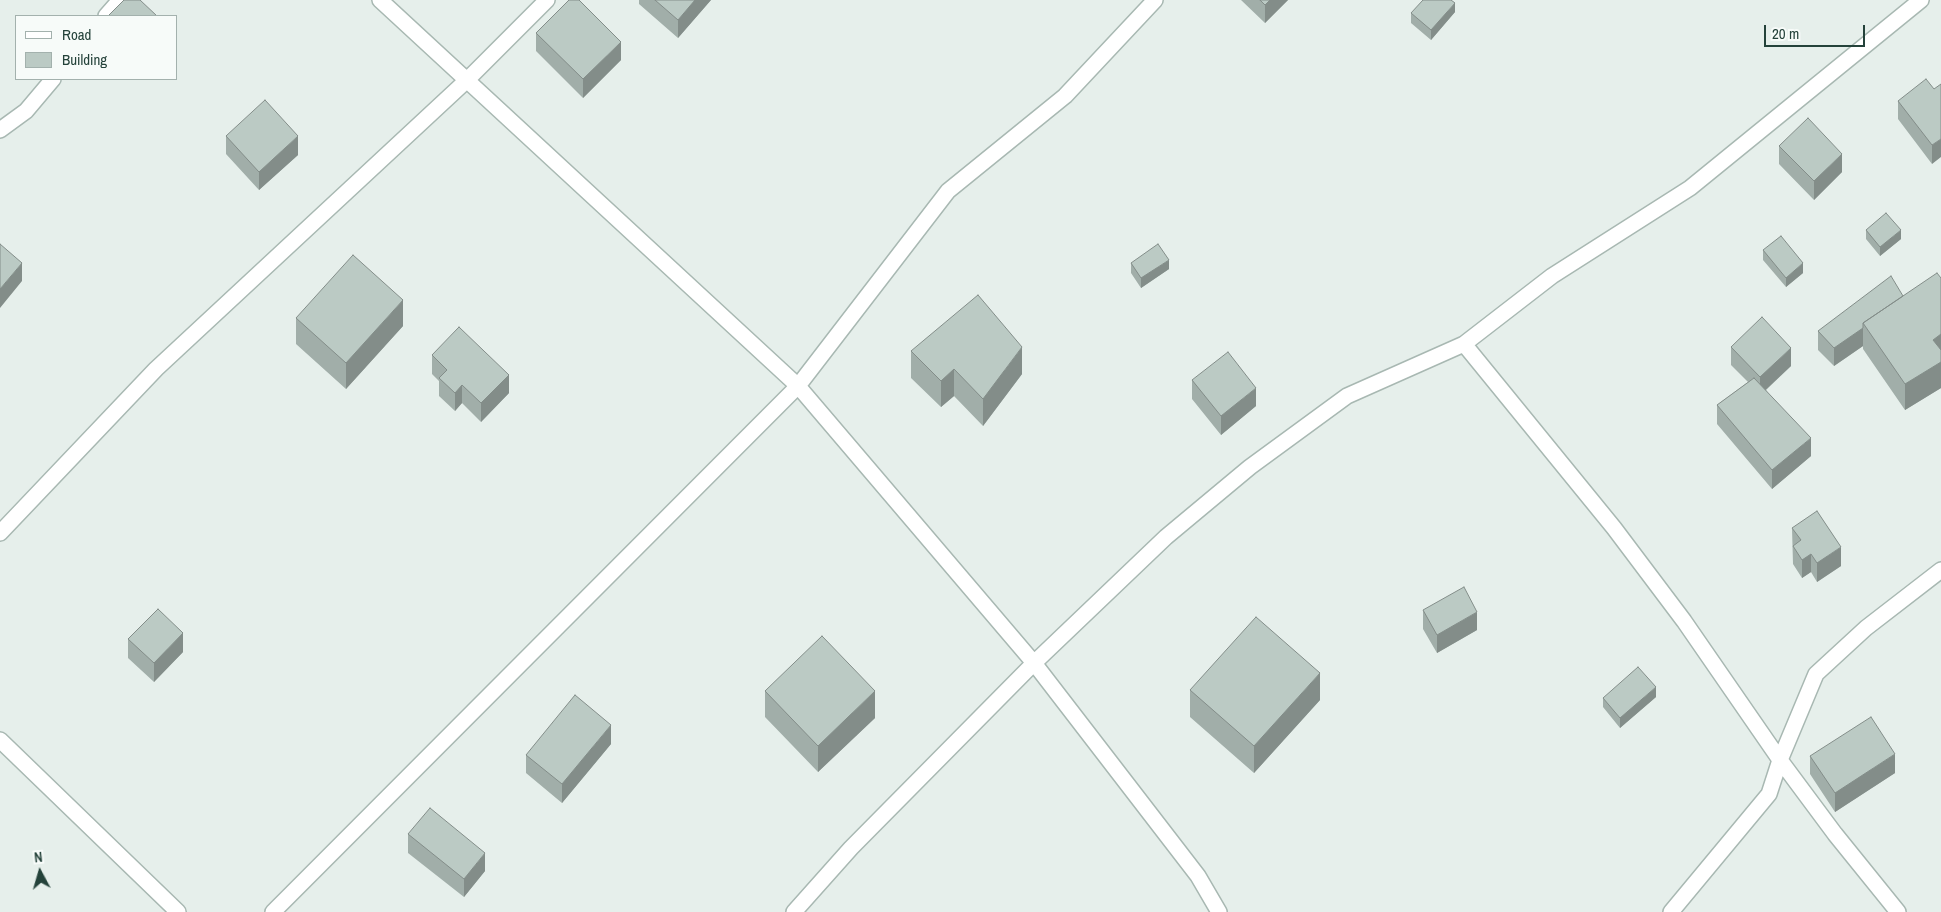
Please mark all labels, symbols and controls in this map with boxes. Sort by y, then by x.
legend [15,15,178,80]
scale bar [1766,15,1867,47]
text: 20 m [1772,23,1799,44]
text: Road [62,24,91,45]
text: Building [62,49,107,70]
north arrow [15,847,65,897]
text: N [33,848,43,866]

